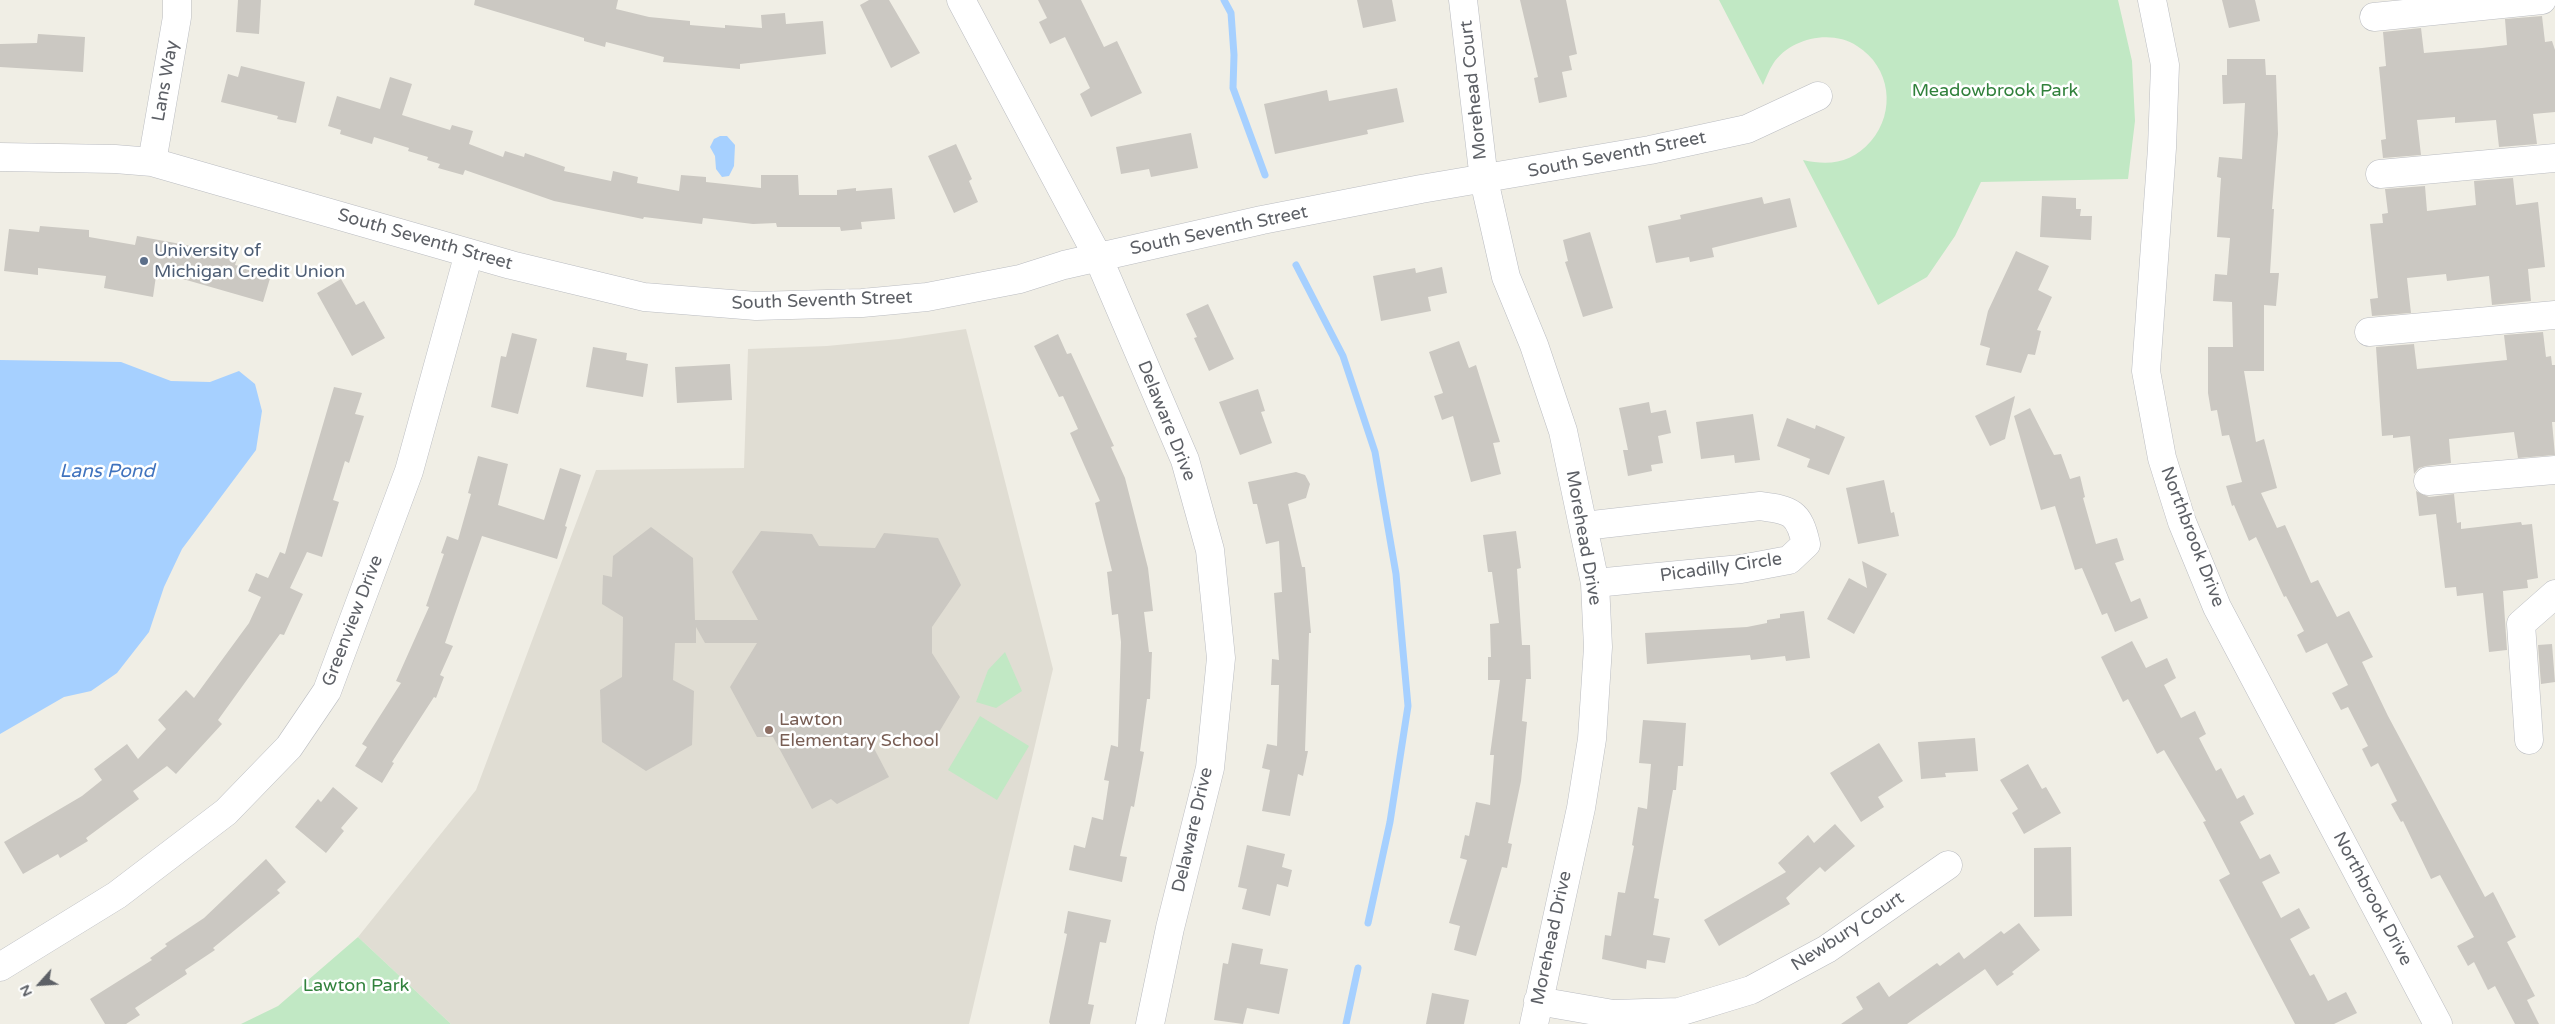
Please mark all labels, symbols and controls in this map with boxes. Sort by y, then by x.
street label: Morehead Court [1456,19,1492,161]
street label: Lans Way [148,39,184,123]
park label: Meadowbrook Park [1912,80,2078,102]
street label: South Seventh Street [1526,127,1708,183]
street label: South Seventh Street [1128,202,1310,260]
street label: South Seventh Street [335,205,515,275]
place label: University of Michigan Credit Union [154,240,345,282]
marker: University of Michigan Credit Union [138,255,150,267]
street label: South Seventh Street [731,287,913,315]
street label: Delaware Drive [1132,358,1200,484]
water label: Lans Pond [60,461,154,483]
street label: Northbrook Drive [2155,464,2229,610]
street label: Morehead Drive [1561,469,1605,607]
street label: Picadilly Circle [1659,549,1783,587]
street label: Greenview Drive [318,552,388,690]
place label: Lawton Elementary School [779,709,939,752]
marker: Lawton Elementary School [763,724,775,736]
street label: Delaware Drive [1168,765,1218,895]
street label: Northbrook Drive [2328,828,2416,970]
street label: Morehead Drive [1527,869,1577,1007]
street label: Newbury Court [1788,888,1908,976]
north arrow [15,959,65,1009]
park label: Lawton Park [303,975,409,997]
text: N [16,982,36,1000]

